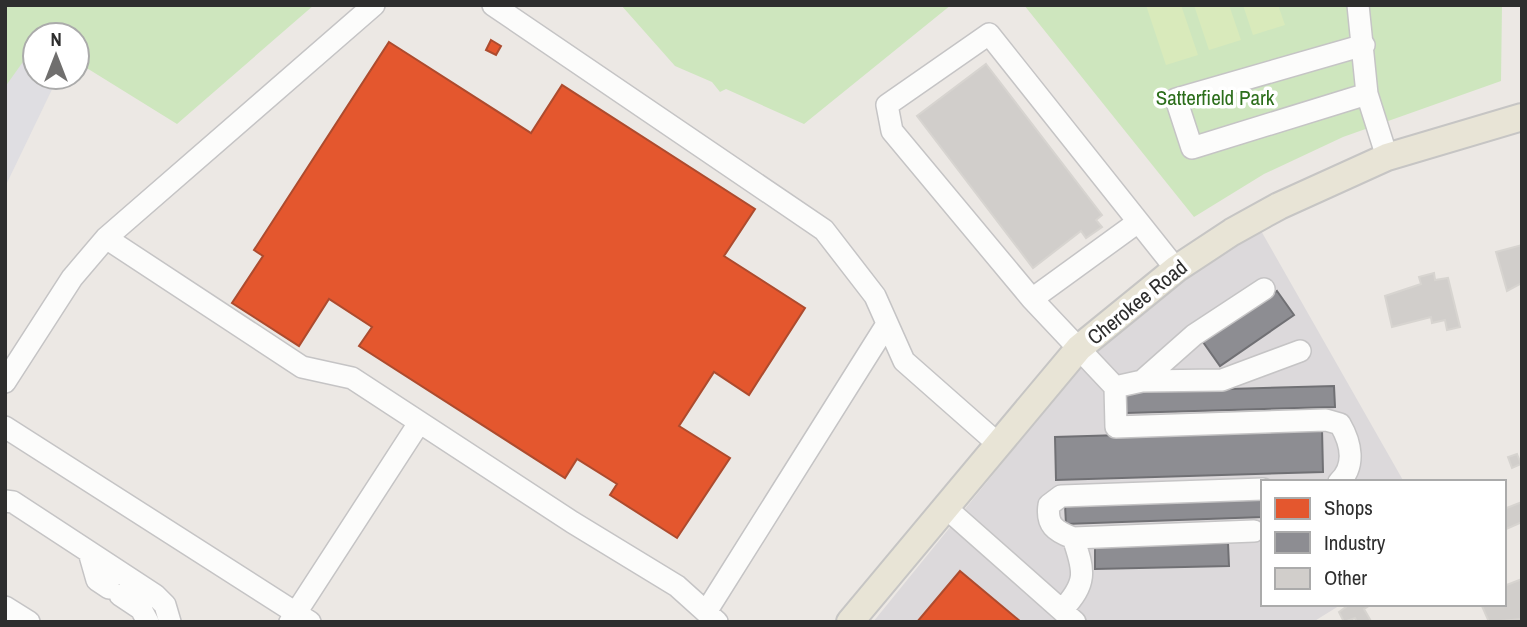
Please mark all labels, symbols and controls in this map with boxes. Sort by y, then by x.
north arrow [21,21,91,91]
text: N [50,26,62,52]
park label: Satterfield Park [1156,83,1275,112]
street label: Cherokee Road [1081,253,1193,351]
legend [1261,480,1506,606]
text: Shops [1324,493,1373,522]
text: Industry [1324,528,1386,557]
text: Other [1324,563,1367,592]

